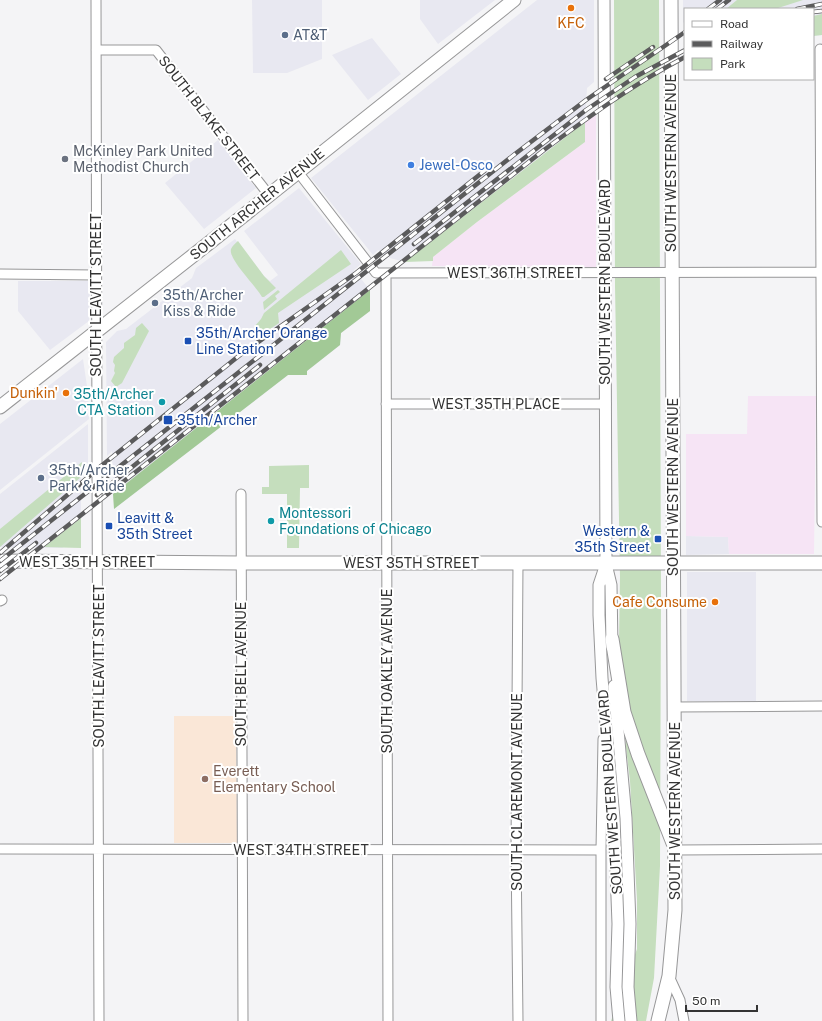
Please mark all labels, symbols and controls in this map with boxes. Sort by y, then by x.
marker: KFC [566,3,576,13]
legend [684,8,814,80]
place label: KFC [557,15,585,31]
text: Road [720,17,748,31]
place label: AT&T [293,27,327,43]
marker: AT&T [280,30,290,40]
text: Railway [720,37,764,51]
street label: SOUTH BLAKE STREET [155,52,263,184]
text: Park [720,57,746,71]
street label: SOUTH WESTERN AVENUE [663,74,679,252]
place label: McKinley Park United Methodist Church [73,143,213,175]
street label: SOUTH ARCHER AVENUE [187,145,327,263]
marker: McKinley Park United Methodist Church [60,154,70,164]
place label: Jewel-Osco [419,157,493,173]
marker: Jewel-Osco [406,160,416,170]
street label: SOUTH WESTERN BOULEVARD [597,179,613,385]
street label: SOUTH LEAVITT STREET [88,213,104,377]
street label: WEST 36TH STREET [447,265,583,281]
place label: 35th/Archer Kiss & Ride [163,287,244,319]
marker: 35th/Archer Kiss & Ride [150,298,160,308]
place label: 35th/Archer Orange Line Station [196,325,328,357]
marker: 35th/Archer Orange Line Station [183,336,193,346]
place label: Dunkin' [10,385,58,401]
place label: 35th/Archer CTA Station [73,386,154,418]
marker: Dunkin' [61,388,71,398]
street label: WEST 35TH PLACE [432,396,560,412]
marker: 35th/Archer CTA Station [157,397,167,407]
street label: SOUTH WESTERN AVENUE [665,398,681,576]
place label: 35th/Archer [177,412,258,428]
marker: 35th/Archer [162,414,174,426]
place label: 35th/Archer Park & Ride [49,462,130,494]
marker: 35th/Archer Park & Ride [36,473,46,483]
place label: Montessori Foundations of Chicago [279,505,432,537]
place label: Leavitt & 35th Street [117,510,193,542]
marker: Montessori Foundations of Chicago [266,516,276,526]
marker: Leavitt & 35th Street [104,521,114,531]
place label: Western & 35th Street [574,523,650,555]
marker: Western & 35th Street [653,534,663,544]
street label: WEST 35TH STREET [19,554,155,570]
street label: WEST 35TH STREET [343,555,479,571]
street label: SOUTH LEAVITT STREET [91,584,107,748]
street label: SOUTH OAKLEY AVENUE [379,588,395,754]
place label: Cafe Consume [612,594,707,610]
marker: Cafe Consume [710,597,720,607]
street label: SOUTH BELL AVENUE [233,602,249,746]
street label: SOUTH WESTERN BOULEVARD [595,689,625,895]
street label: SOUTH CLAREMONT AVENUE [509,693,525,891]
street label: SOUTH WESTERN AVENUE [667,722,683,900]
place label: Everett Elementary School [213,763,336,795]
marker: Everett Elementary School [200,774,210,784]
street label: WEST 34TH STREET [233,842,369,858]
scale bar [686,987,757,1013]
text: 50 m [692,994,720,1008]

